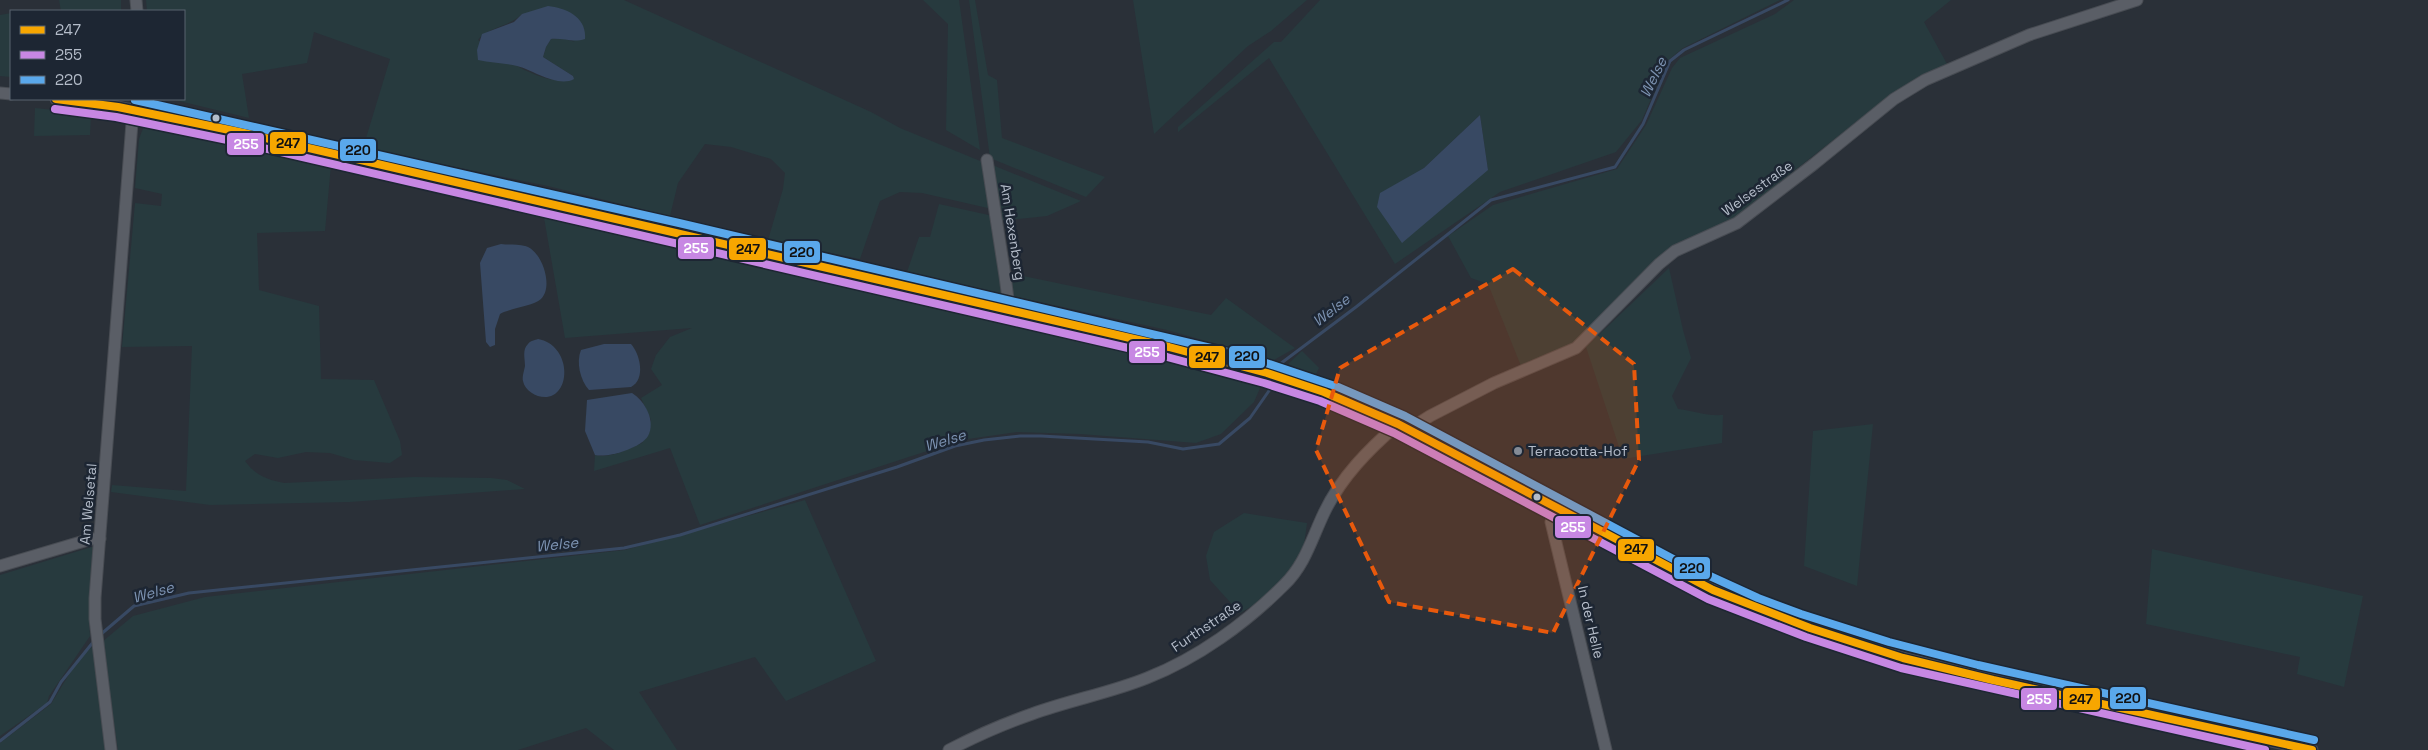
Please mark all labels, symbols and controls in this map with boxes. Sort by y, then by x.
legend [10,10,185,100]
text: 247 [55,20,81,39]
text: 255 [55,45,82,64]
water label: Welse [1635,53,1671,100]
text: 220 [55,70,83,89]
unlabelled marker [211,113,221,123]
line badge: 247 [269,131,307,155]
line badge: 255 [226,132,265,156]
text: 247 [276,134,300,152]
text: 255 [233,135,259,153]
line badge: 220 [339,138,377,162]
text: 220 [345,141,371,159]
street label: Welsestraße [1718,156,1796,220]
street label: Am Hexenberg [996,182,1030,282]
line badge: 255 [677,236,715,260]
line badge: 247 [728,237,767,261]
text: 255 [683,239,709,257]
text: 247 [736,240,760,258]
line badge: 220 [783,240,821,264]
text: 220 [789,243,815,261]
water label: Welse [1308,289,1354,330]
line badge: 255 [1128,340,1166,364]
text: 255 [1134,343,1160,361]
line badge: 247 [1188,345,1226,369]
line badge: 220 [1228,345,1266,369]
text: 220 [1234,347,1260,365]
text: 247 [1195,348,1219,366]
water label: Welse [922,424,969,455]
place label: Terracotta-Hof [1528,442,1627,460]
marker: Terracotta-Hof [1512,445,1524,457]
street label: Am Welsetal [75,463,101,545]
unlabelled marker [1532,492,1542,502]
line badge: 255 [1554,515,1592,539]
text: 255 [1560,518,1586,536]
water label: Welse [535,532,580,556]
line badge: 247 [1617,538,1655,562]
text: 247 [1624,540,1648,558]
line badge: 220 [1673,556,1711,580]
text: 220 [1679,559,1705,577]
water label: Welse [130,577,177,607]
street label: In der Helle [1574,584,1608,660]
street label: Furthstraße [1168,596,1244,656]
line badge: 220 [2109,686,2147,710]
line badge: 255 [2020,687,2058,711]
line badge: 247 [2062,687,2101,711]
text: 220 [2115,689,2141,707]
text: 255 [2026,690,2052,708]
text: 247 [2069,690,2093,708]

